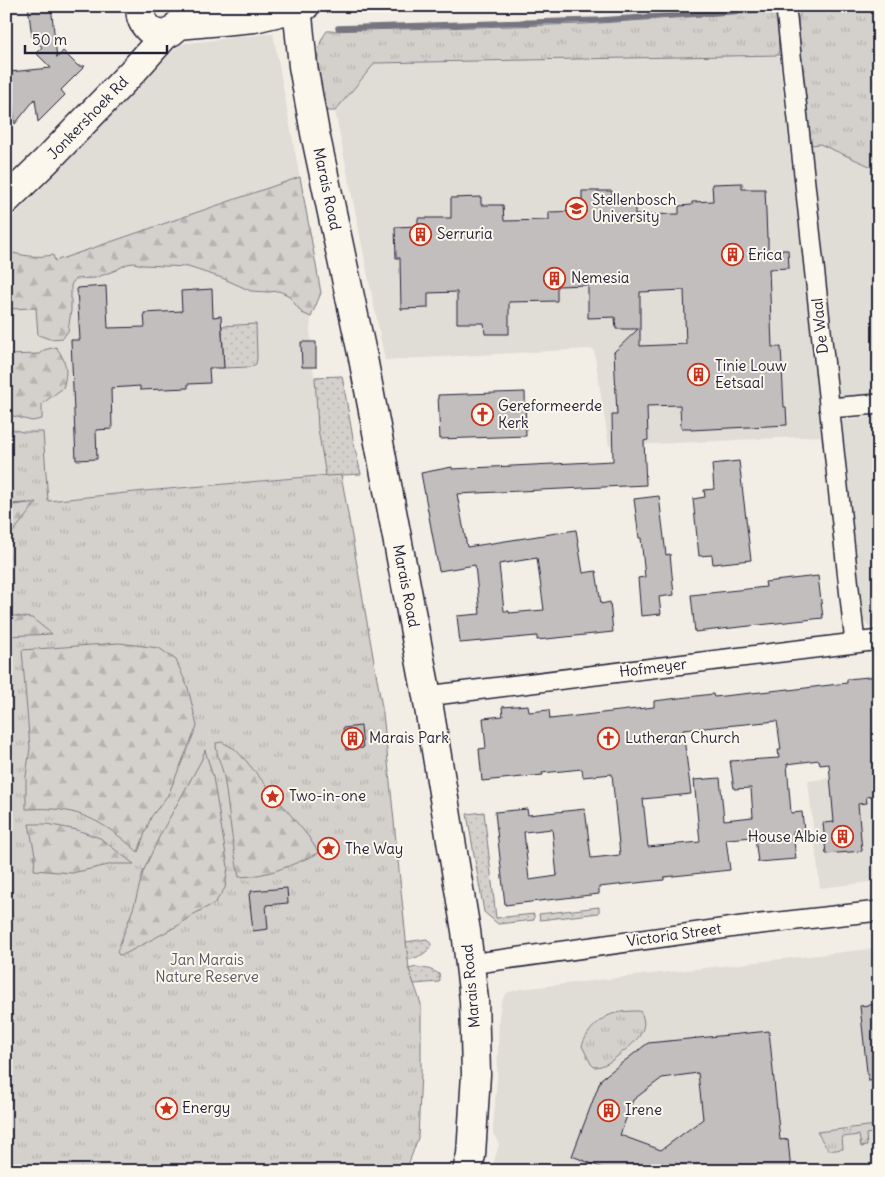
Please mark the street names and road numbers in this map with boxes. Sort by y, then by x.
street label: Jonkershoek Rd [43,72,132,163]
street label: Marais Road [309,146,346,232]
street label: De Waal [807,297,832,355]
street label: Marais Road [389,543,424,629]
street label: Hofmeyer [618,654,688,681]
street label: Victoria Street [625,918,723,951]
street label: Marais Road [457,943,484,1029]

